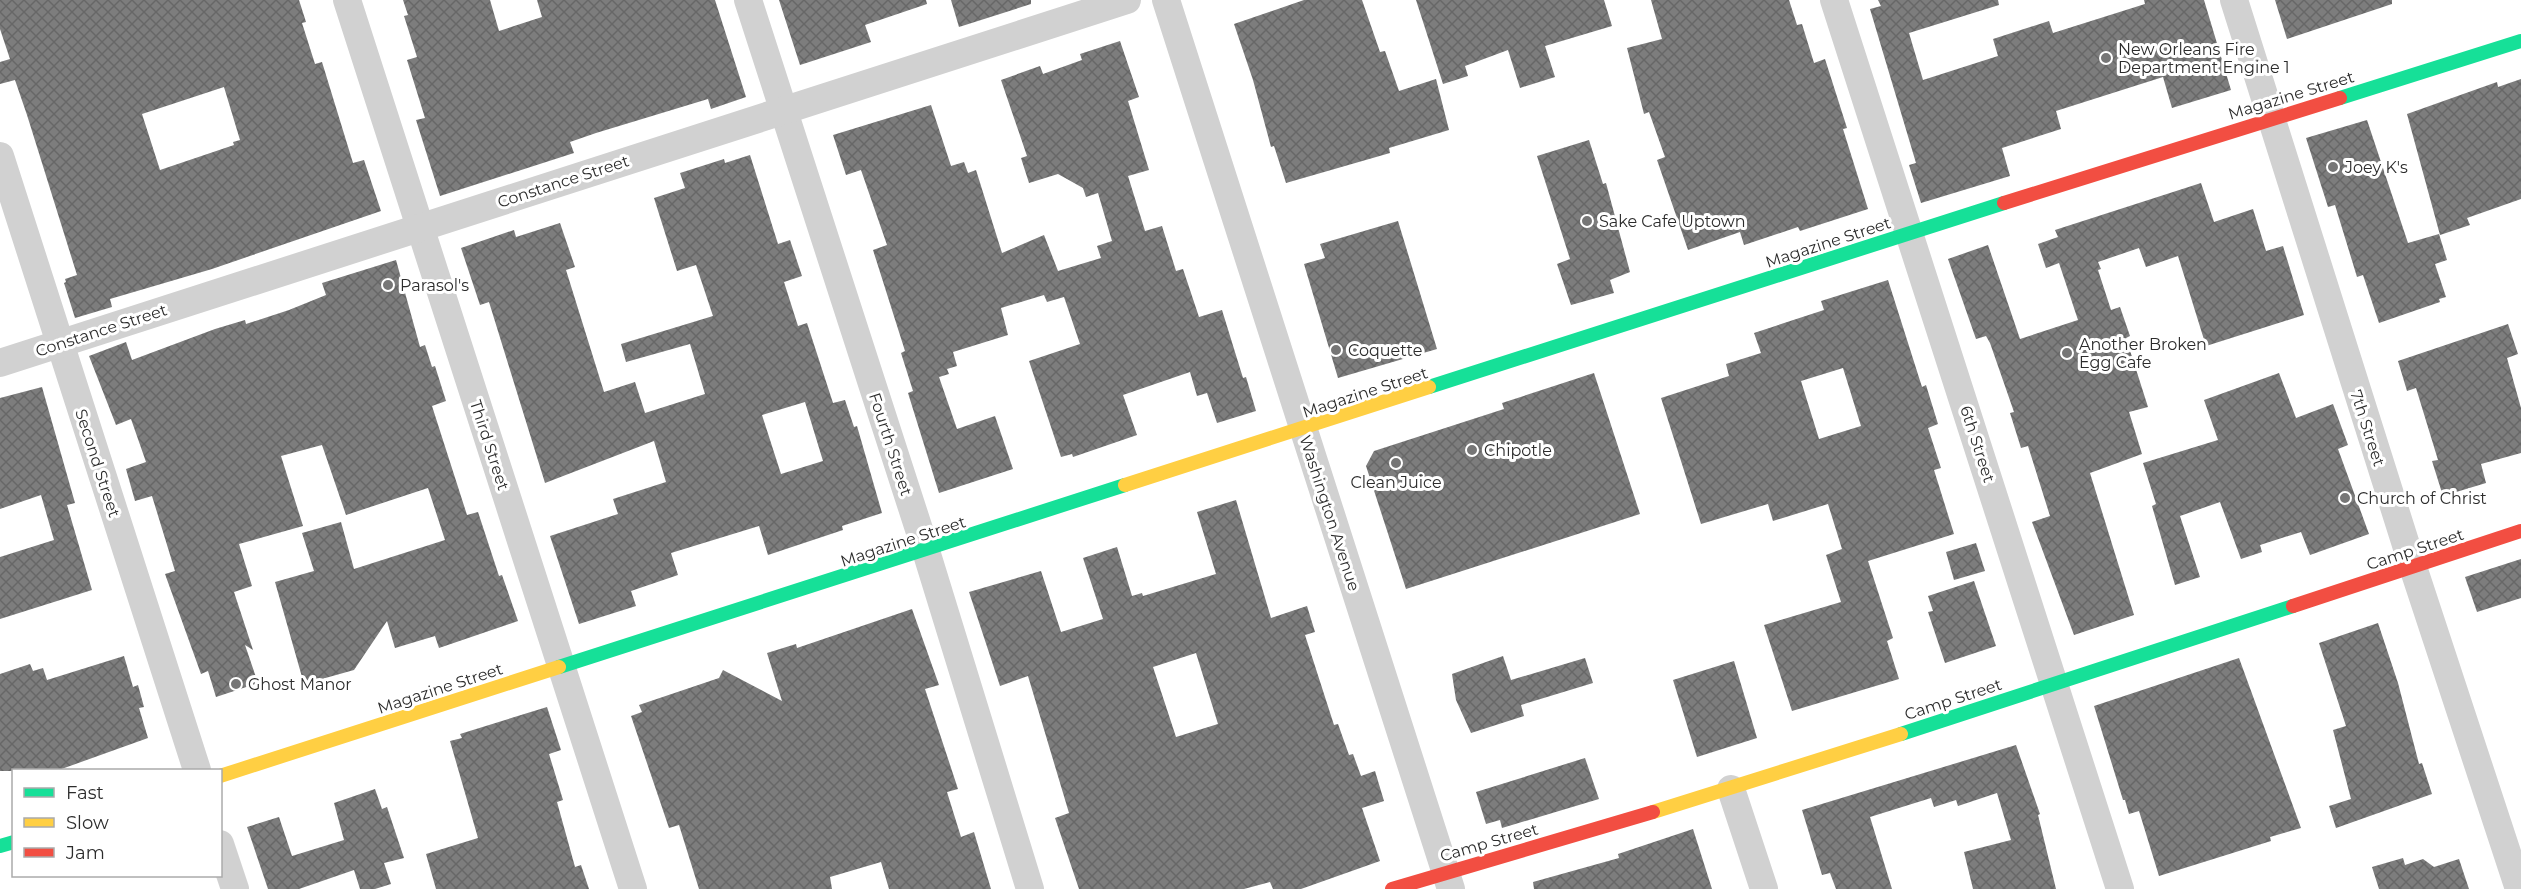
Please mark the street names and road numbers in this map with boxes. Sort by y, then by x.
street label: Magazine Street [2226,67,2357,124]
street label: Constance Street [495,151,632,212]
street label: Magazine Street [1763,213,1894,272]
street label: Constance Street [33,300,170,361]
street label: Magazine Street [1300,363,1431,422]
street label: 7th Street [2346,388,2389,469]
street label: Fourth Street [865,390,916,499]
street label: Third Street [466,398,513,493]
street label: 6th Street [1956,403,1999,485]
street label: Second Street [71,407,124,520]
street label: Washington Avenue [1295,433,1364,593]
street label: Magazine Street [838,512,969,571]
street label: Camp Street [2364,525,2467,574]
street label: Magazine Street [375,659,506,718]
street label: Camp Street [1902,675,2005,724]
street label: Camp Street [1438,819,1541,866]

